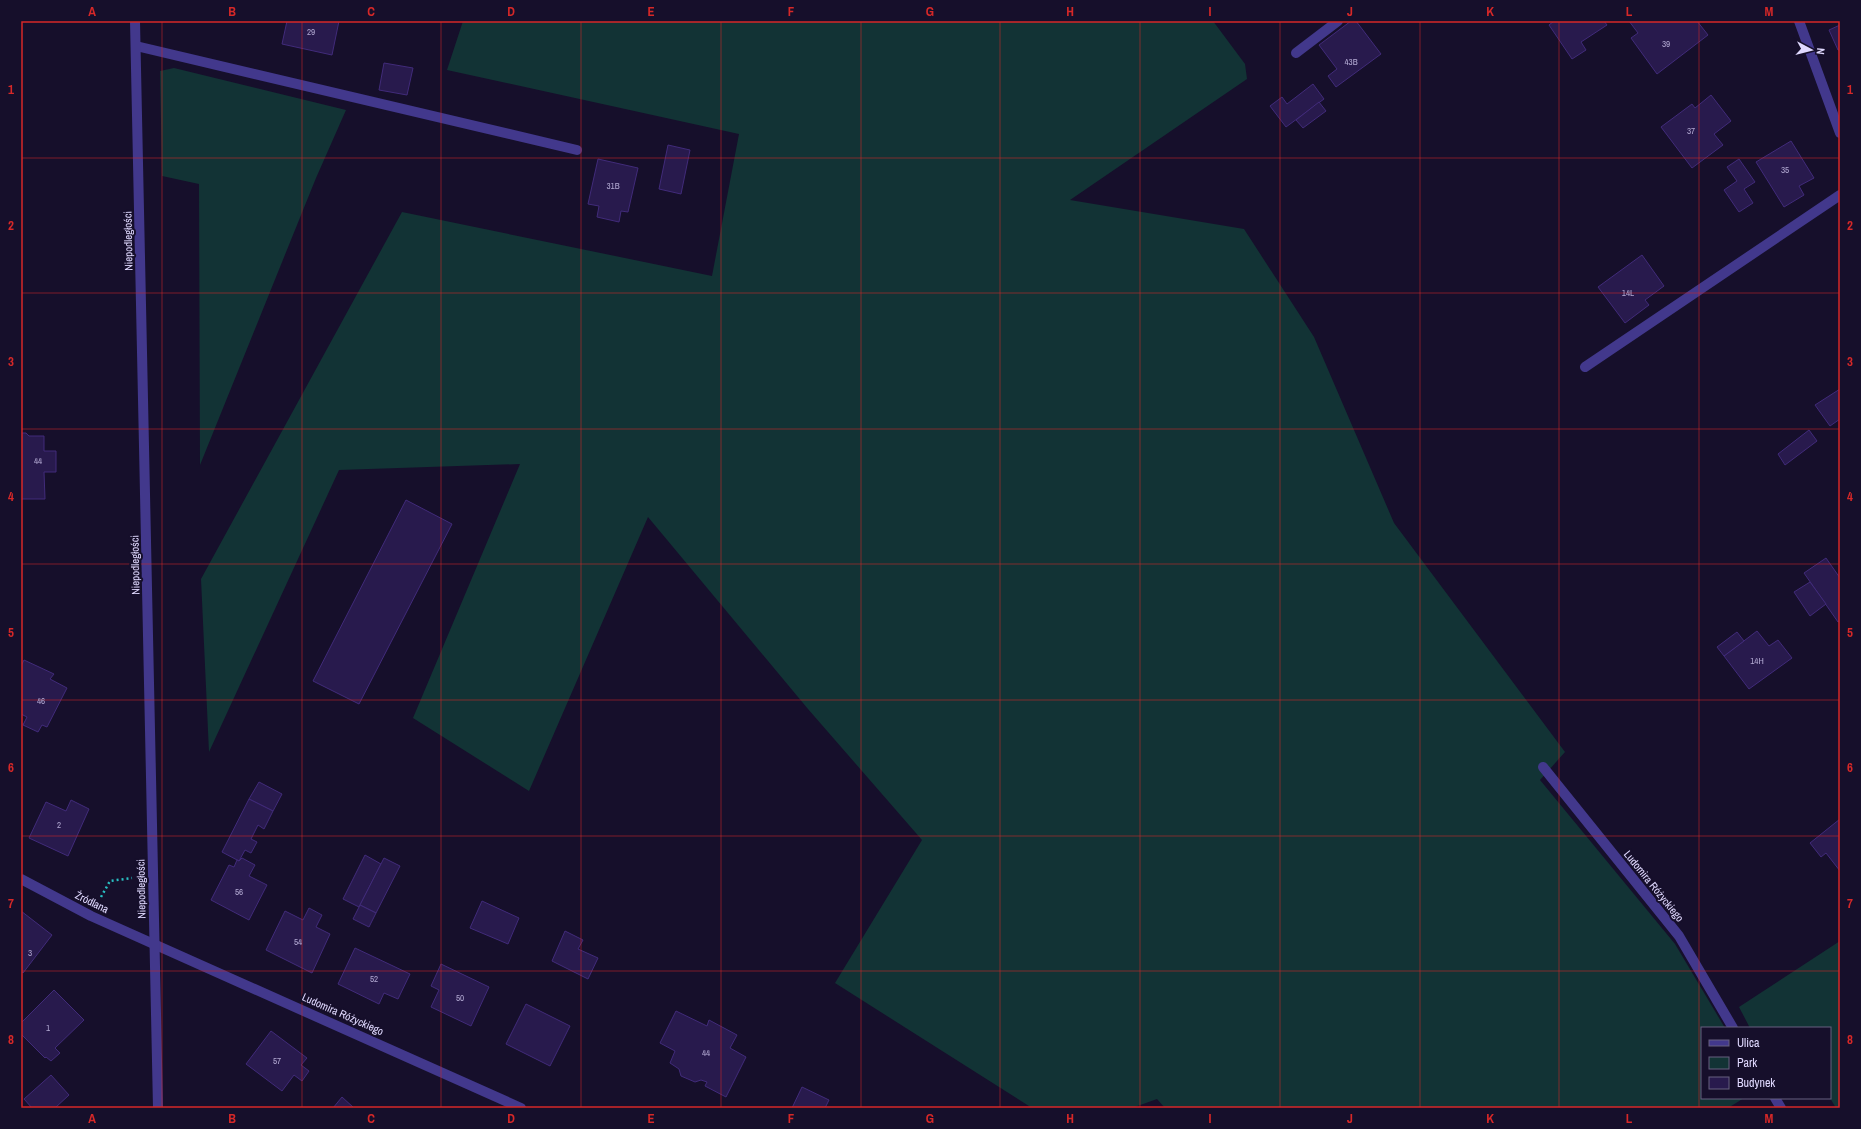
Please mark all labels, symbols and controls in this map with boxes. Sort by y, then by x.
text: A [88,3,96,20]
text: B [228,3,236,20]
text: C [367,3,375,20]
text: D [507,3,515,20]
text: E [647,3,655,20]
text: F [788,3,795,20]
text: G [926,3,934,20]
text: H [1066,3,1074,20]
text: I [1209,3,1212,20]
text: J [1347,3,1353,20]
text: K [1486,3,1494,20]
text: L [1626,3,1633,20]
text: M [1765,3,1774,20]
house number: 29 [307,26,315,38]
north arrow [1791,30,1831,70]
house number: 39 [1662,38,1670,50]
text: N [1814,47,1828,55]
house number: 43B [1344,56,1358,68]
text: 1 [8,81,14,98]
text: 1 [1847,81,1853,98]
house number: 37 [1687,125,1695,137]
house number: 35 [1781,164,1789,176]
house number: 31B [606,180,620,192]
street label: Niepodległości [120,211,136,271]
text: 2 [8,217,14,234]
text: 2 [1847,217,1853,234]
house number: 14L [1622,287,1634,299]
text: 3 [8,353,14,370]
text: 3 [1847,353,1853,370]
house number: 44 [34,455,42,467]
text: 4 [8,488,14,505]
text: 4 [1847,488,1853,505]
street label: Niepodległości [127,535,143,595]
text: 5 [8,624,14,641]
text: 5 [1847,624,1853,641]
house number: 14H [1750,655,1764,667]
house number: 46 [37,695,45,707]
text: 6 [8,759,14,776]
text: 6 [1847,759,1853,776]
house number: 2 [57,819,61,831]
street label: Ludomira Różyckiego [1621,847,1687,925]
street label: Niepodległości [133,859,149,919]
house number: 56 [235,886,243,898]
street label: Źródlana [73,888,111,916]
text: 7 [8,895,14,912]
text: 7 [1847,895,1853,912]
house number: 54 [294,936,302,948]
house number: 3 [28,947,32,959]
house number: 52 [370,973,378,985]
street label: Ludomira Różyckiego [300,990,386,1038]
house number: 50 [456,992,464,1004]
house number: 1 [46,1022,50,1034]
legend [1701,1027,1831,1099]
text: 8 [8,1031,14,1048]
text: 8 [1847,1031,1853,1048]
text: Ulica [1737,1035,1760,1051]
house number: 44 [702,1047,710,1059]
house number: 57 [273,1055,281,1067]
text: Park [1737,1055,1757,1071]
text: Budynek [1737,1075,1775,1091]
text: A [88,1110,96,1127]
text: B [228,1110,236,1127]
text: C [367,1110,375,1127]
text: D [507,1110,515,1127]
text: E [647,1110,655,1127]
text: F [788,1110,795,1127]
text: G [926,1110,934,1127]
text: H [1066,1110,1074,1127]
text: I [1209,1110,1212,1127]
text: J [1347,1110,1353,1127]
text: K [1486,1110,1494,1127]
text: L [1626,1110,1633,1127]
text: M [1765,1110,1774,1127]

